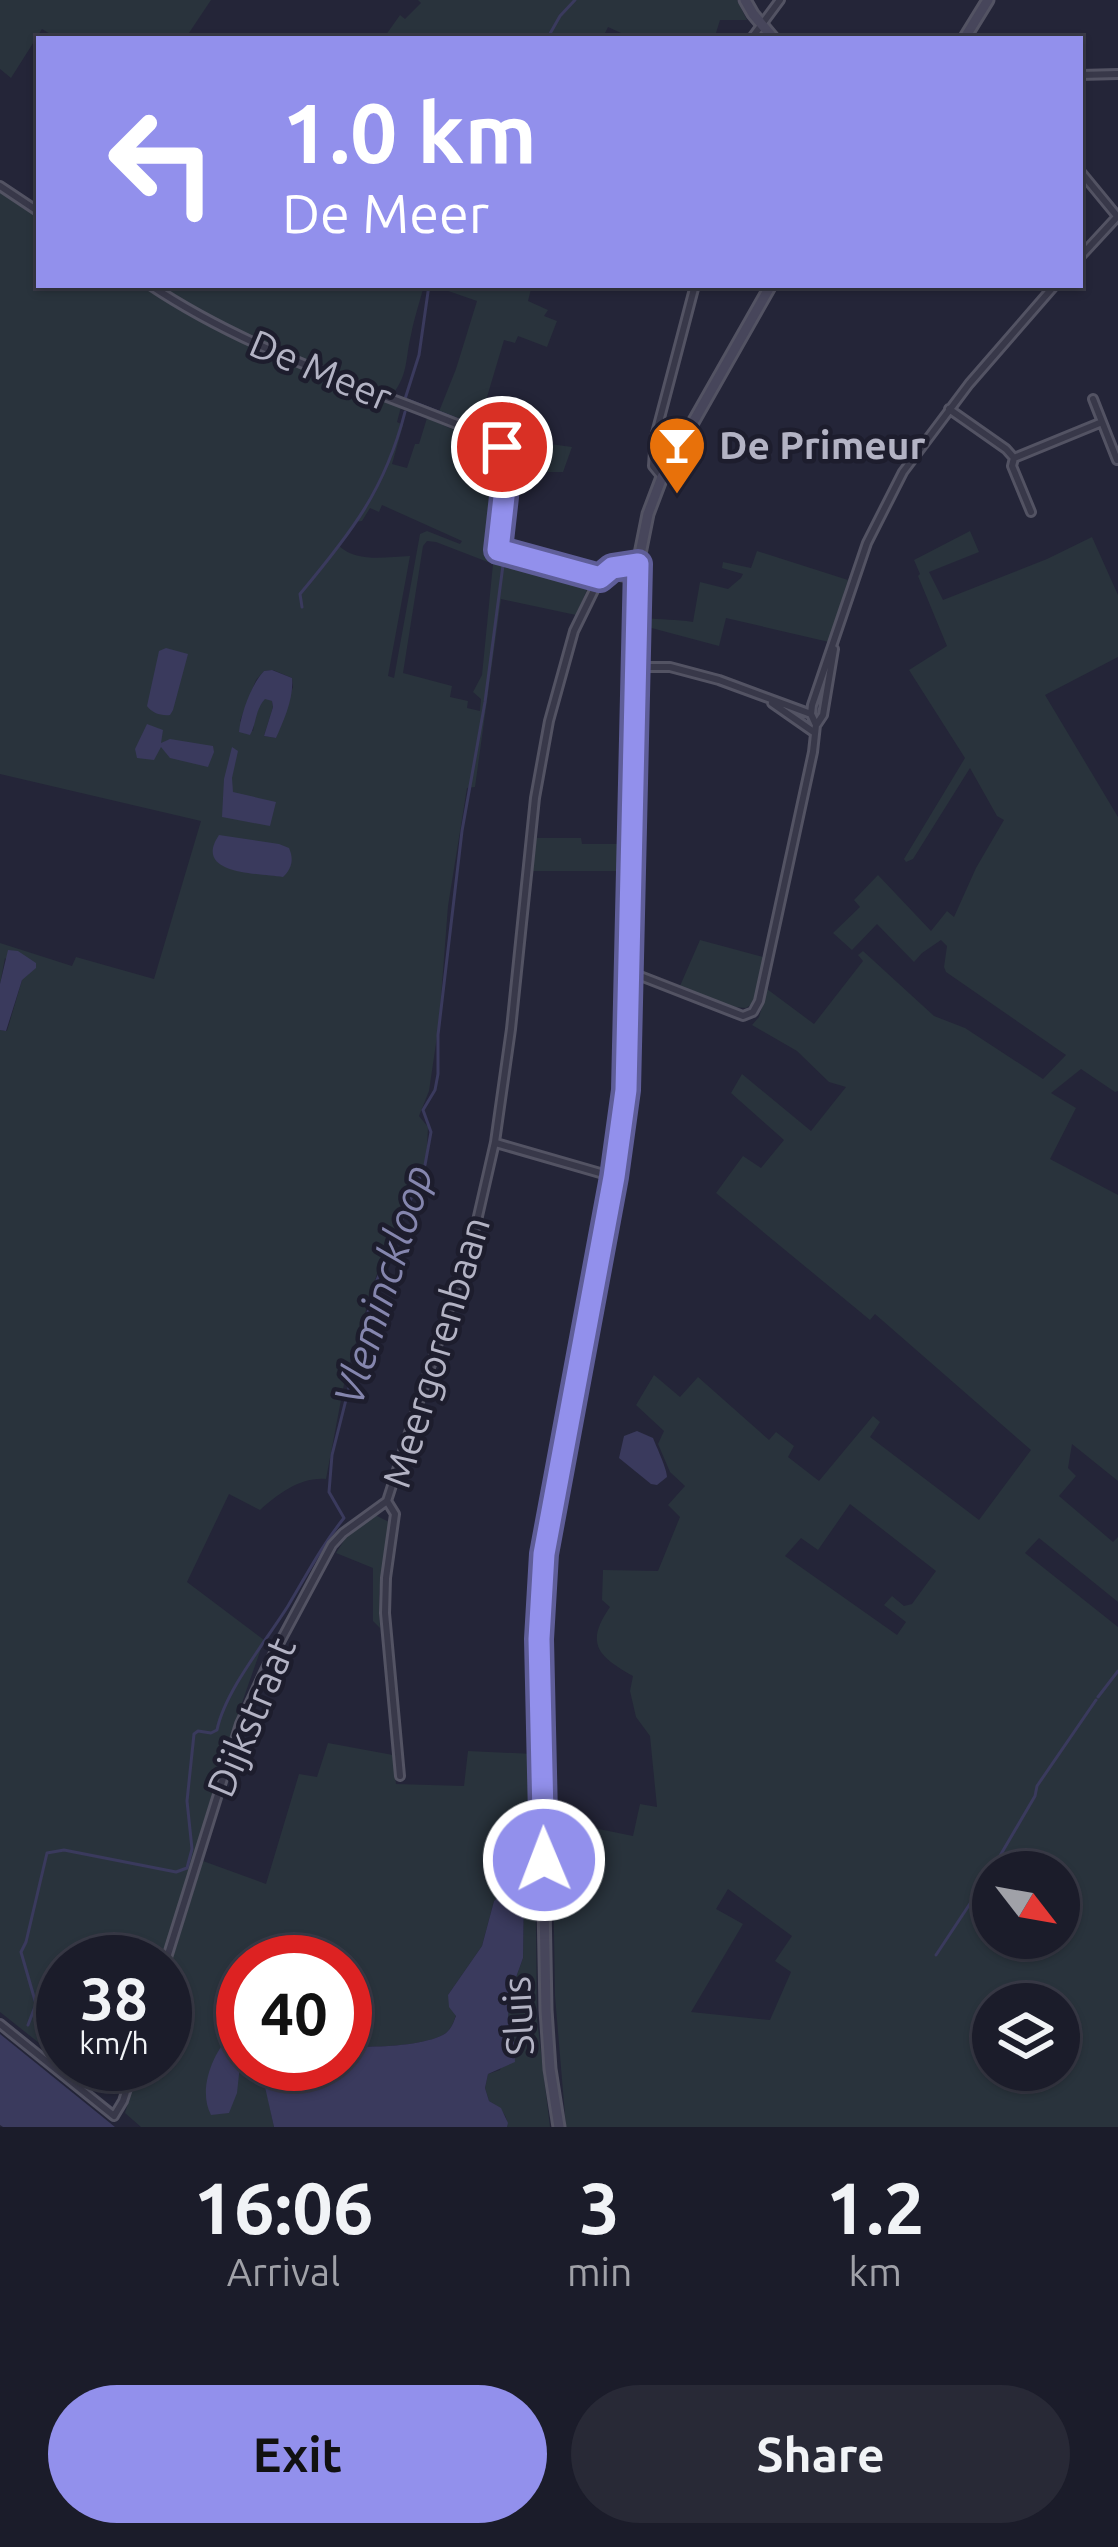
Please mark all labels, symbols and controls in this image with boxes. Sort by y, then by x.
icon: left [84,84,240,240]
text: 1.0 km [282,85,537,179]
text: De Meer [282,183,489,243]
street label: De Meer [244,320,399,419]
pin [451,396,553,498]
icon: arrive [469,414,535,480]
bar icon: De Primeur [646,414,708,496]
place label: De Primeur [719,423,926,466]
water label: Vleminckloop [324,1160,441,1410]
street label: Meergorenbaan [374,1211,497,1492]
street label: Dijkstraat [198,1631,303,1803]
position arrow [481,1797,607,1923]
north arrow [972,1851,1080,1959]
map controls [972,1851,1080,2091]
speed limit sign: 40 [216,1935,372,2091]
text: 38 [80,1964,148,2031]
street label: Sluis [494,1975,541,2057]
button: layers [972,1983,1080,2091]
text: km/h [79,2026,149,2060]
text: 16:06 [193,2167,374,2248]
text: 3 [579,2167,620,2248]
text: 1.2 [826,2167,925,2248]
text: Arrival [227,2250,340,2293]
text: min [567,2250,632,2293]
text: km [848,2250,902,2293]
button: Exit [48,2385,547,2523]
button: Share [571,2385,1070,2523]

